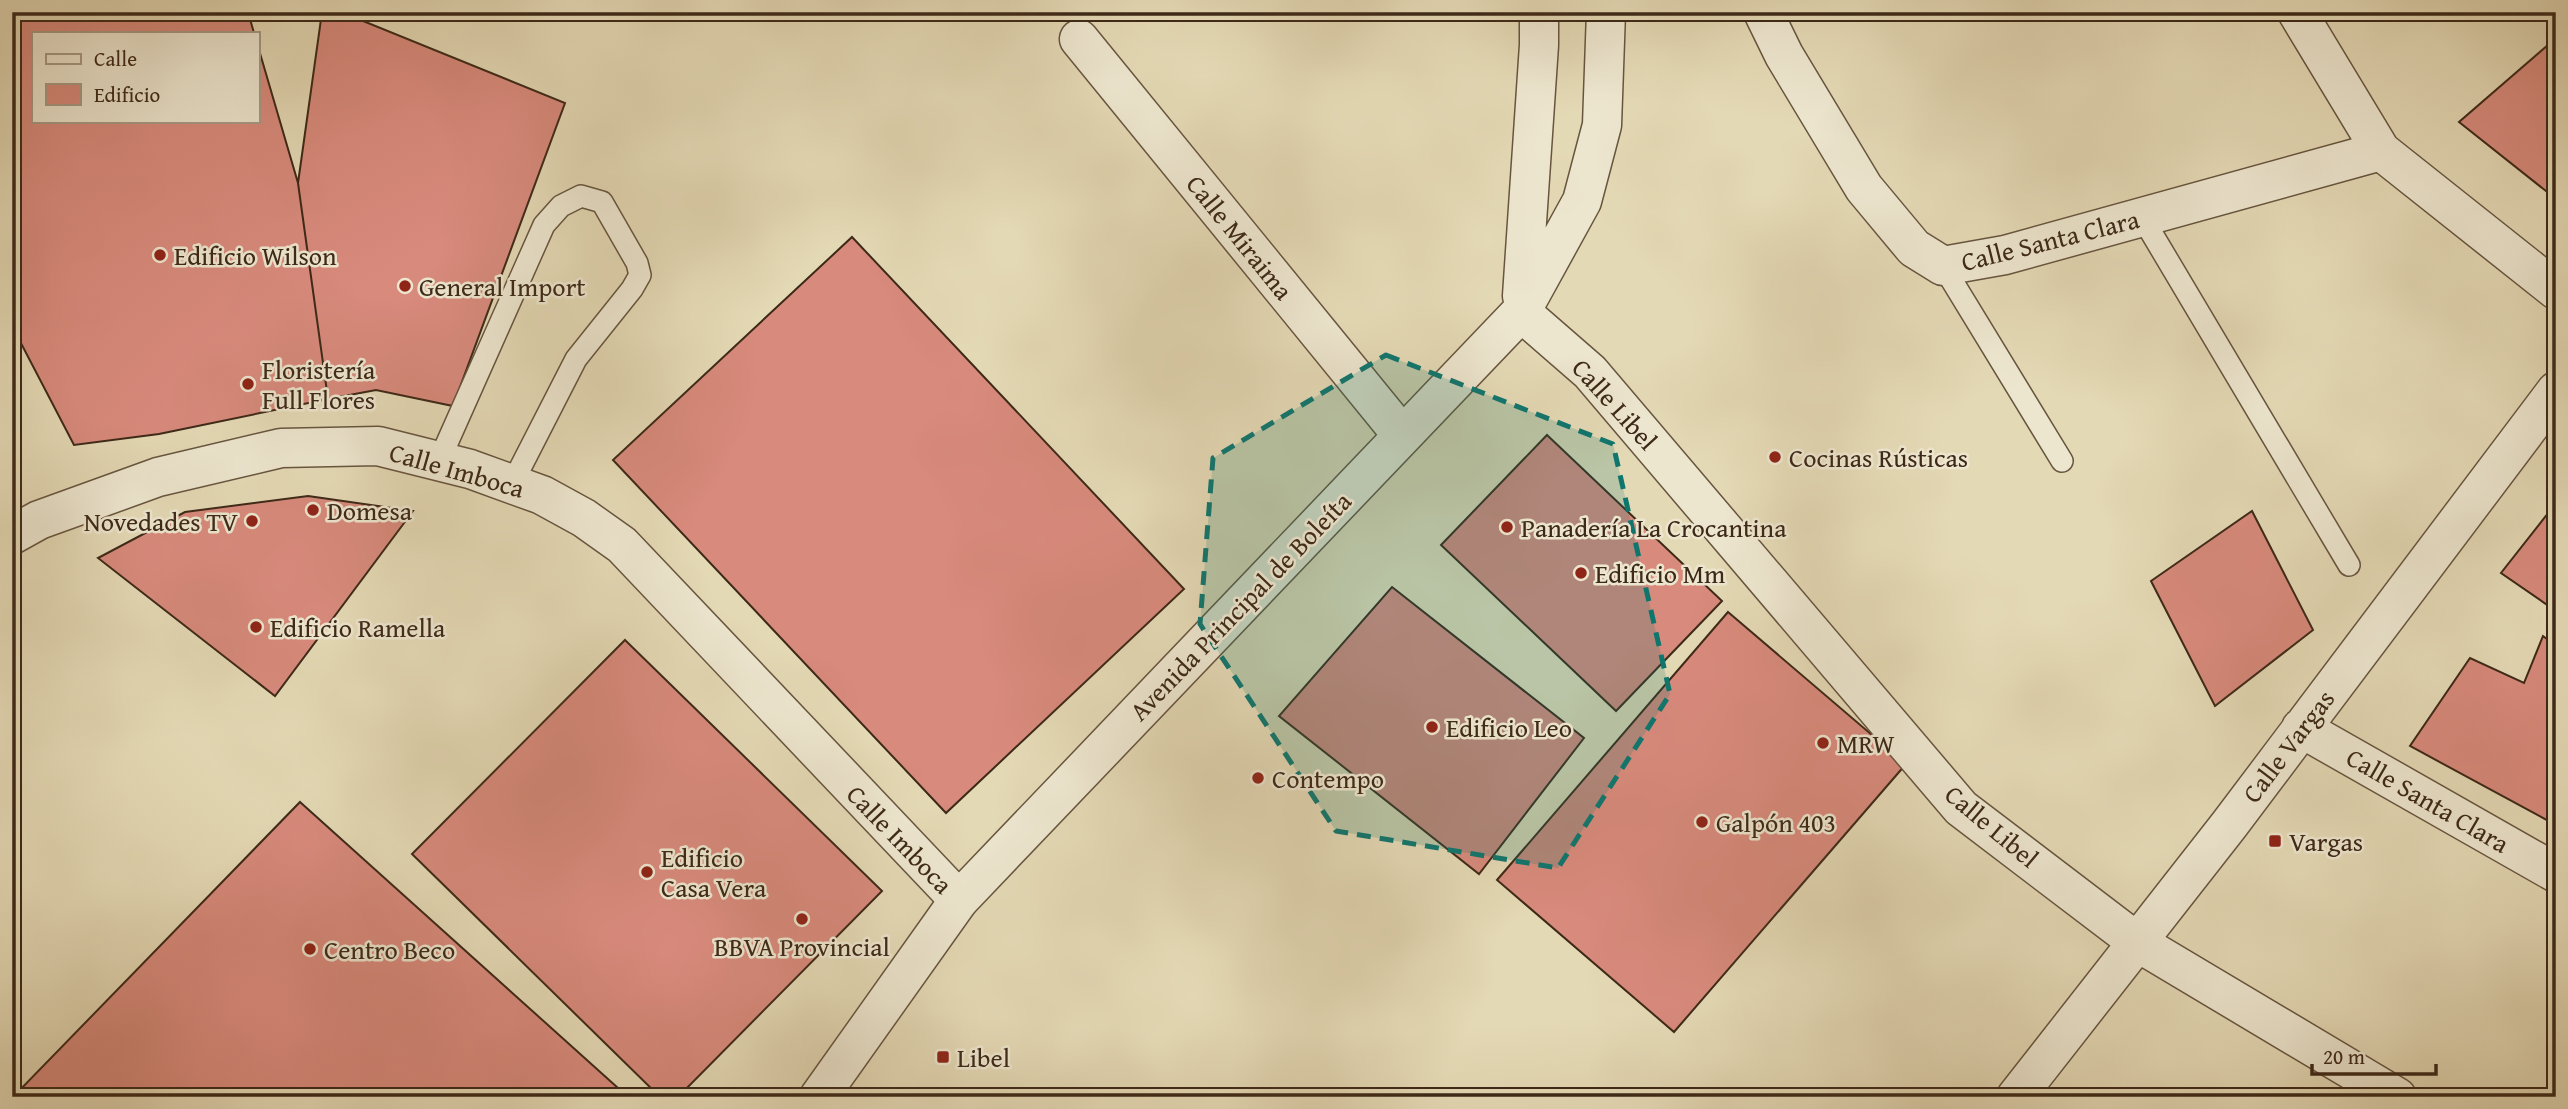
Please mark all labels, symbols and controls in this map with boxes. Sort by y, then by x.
legend [32,32,259,122]
text: Calle [94,43,137,74]
text: Edificio [94,79,160,110]
street label: Calle Miraima [1177,166,1303,309]
street label: Calle Santa Clara [1957,199,2144,281]
place label: Edificio Wilson [174,236,337,275]
marker: Edificio Wilson [152,247,168,263]
place label: General Import [419,267,586,306]
marker: General Import [397,278,413,294]
street label: Calle Libel [1563,349,1667,459]
place label: Floristería Full Flores [262,350,376,419]
marker: Floristería Full Flores [240,376,256,392]
street label: Calle Imboca [385,432,530,508]
place label: Cocinas Rústicas [1789,438,1968,477]
marker: Cocinas Rústicas [1767,449,1783,465]
street label: Avenida Principal de Boleíta [1120,482,1361,729]
place label: Domesa [327,491,413,530]
place label: Novedades TV [84,502,238,541]
marker: Domesa [305,502,321,518]
place label: Panadería La Crocantina [1521,508,1787,547]
marker: Novedades TV [244,513,260,529]
marker: Panadería La Crocantina [1499,519,1515,535]
place label: Edificio Mm [1595,554,1725,593]
marker: Edificio Mm [1573,565,1589,581]
place label: Edificio Ramella [270,608,446,647]
marker: Edificio Ramella [248,619,264,635]
street label: Calle Vargas [2232,681,2344,811]
place label: Edificio Leo [1446,708,1572,747]
marker: Edificio Leo [1424,719,1440,735]
place label: MRW [1837,724,1895,763]
marker: MRW [1815,735,1831,751]
street label: Calle Santa Clara [2339,738,2517,863]
place label: Contempo [1272,759,1384,798]
marker: Contempo [1250,770,1266,786]
street label: Calle Libel [1937,775,2047,877]
street label: Calle Imboca [838,776,963,903]
place label: Galpón 403 [1716,803,1836,842]
marker: Galpón 403 [1694,814,1710,830]
place label: Vargas [2289,822,2363,861]
marker: Vargas [2267,833,2283,849]
place label: Edificio Casa Vera [661,838,767,907]
marker: Edificio Casa Vera [639,864,655,880]
marker: BBVA Provincial [794,911,810,927]
place label: BBVA Provincial [714,927,890,966]
place label: Centro Beco [324,930,455,969]
marker: Centro Beco [302,941,318,957]
scale bar [2312,1032,2437,1076]
place label: Libel [957,1038,1010,1077]
text: 20 m [2323,1041,2365,1072]
marker: Libel [935,1049,951,1065]

